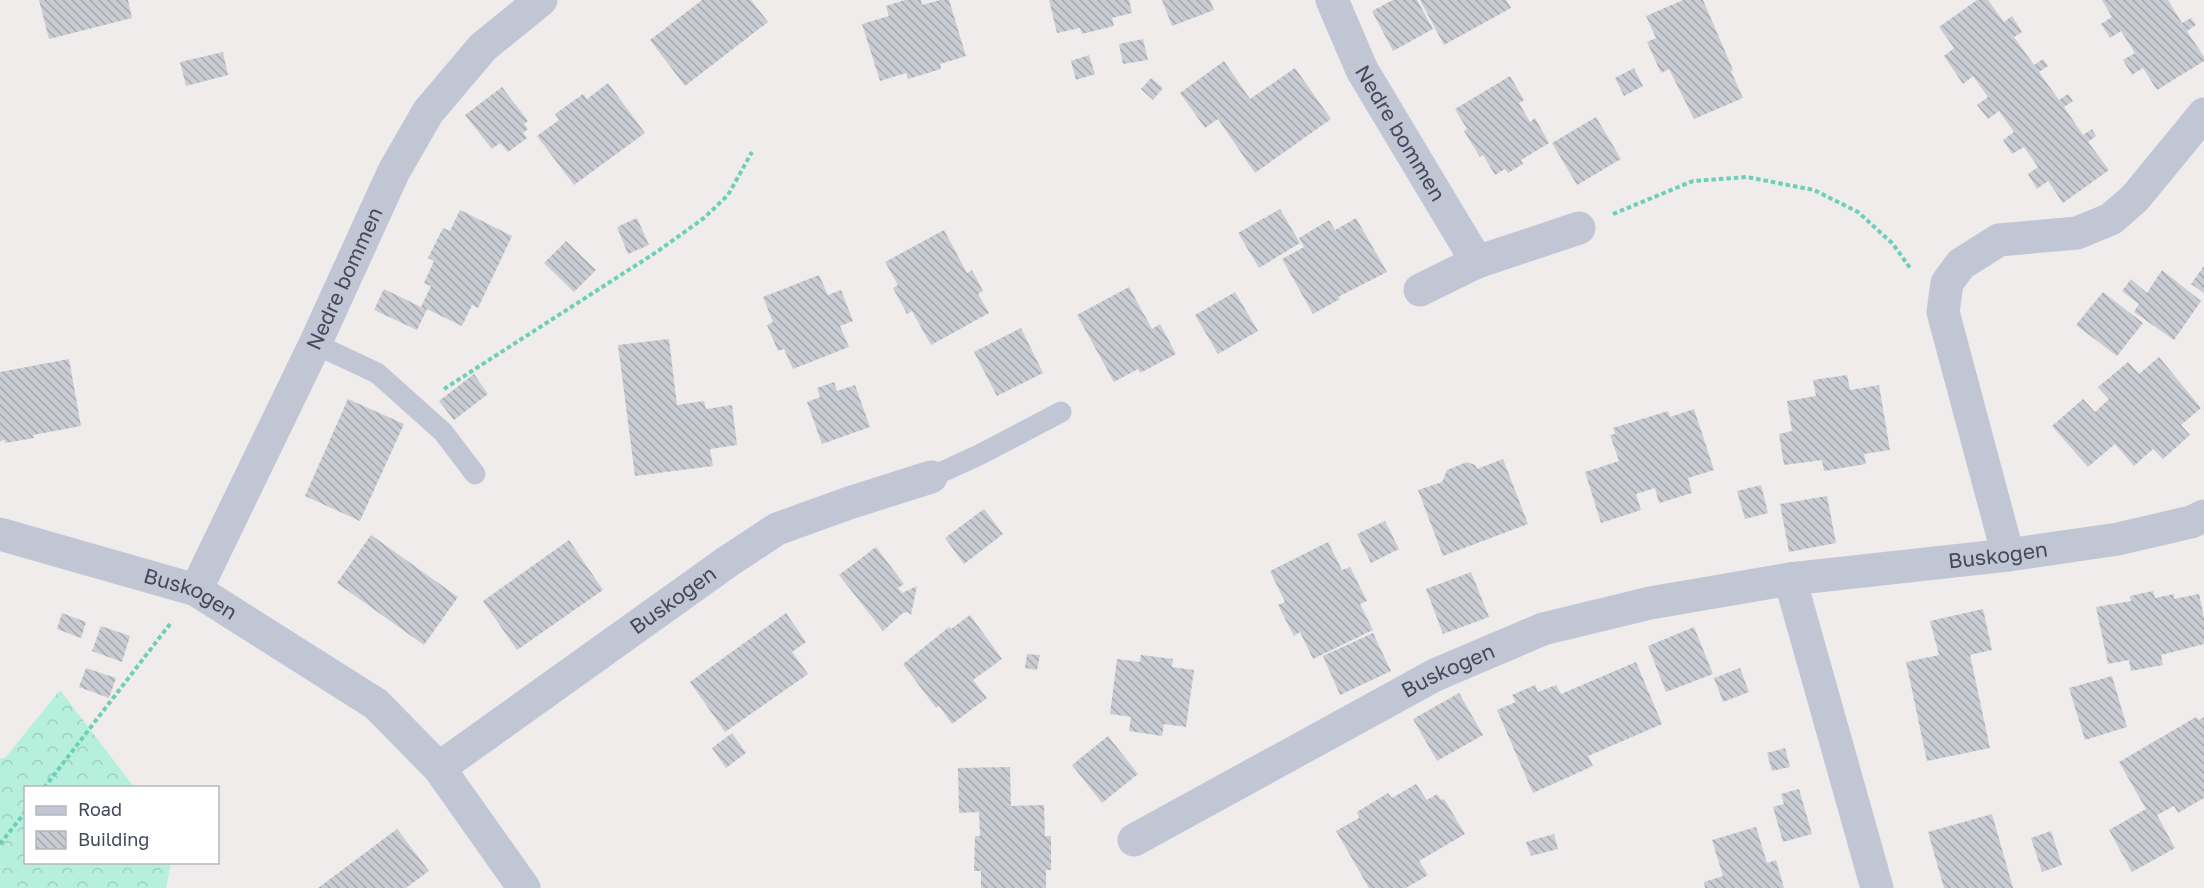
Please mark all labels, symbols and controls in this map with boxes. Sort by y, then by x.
street label: Nedre bommen [1350,60,1452,206]
street label: Nedre bommen [300,203,388,354]
street label: Buskogen [1947,535,2049,574]
street label: Buskogen [624,560,721,639]
street label: Buskogen [141,562,242,625]
street label: Buskogen [1396,637,1498,703]
legend [24,786,219,864]
text: Road [78,798,122,820]
text: Building [78,828,149,850]

